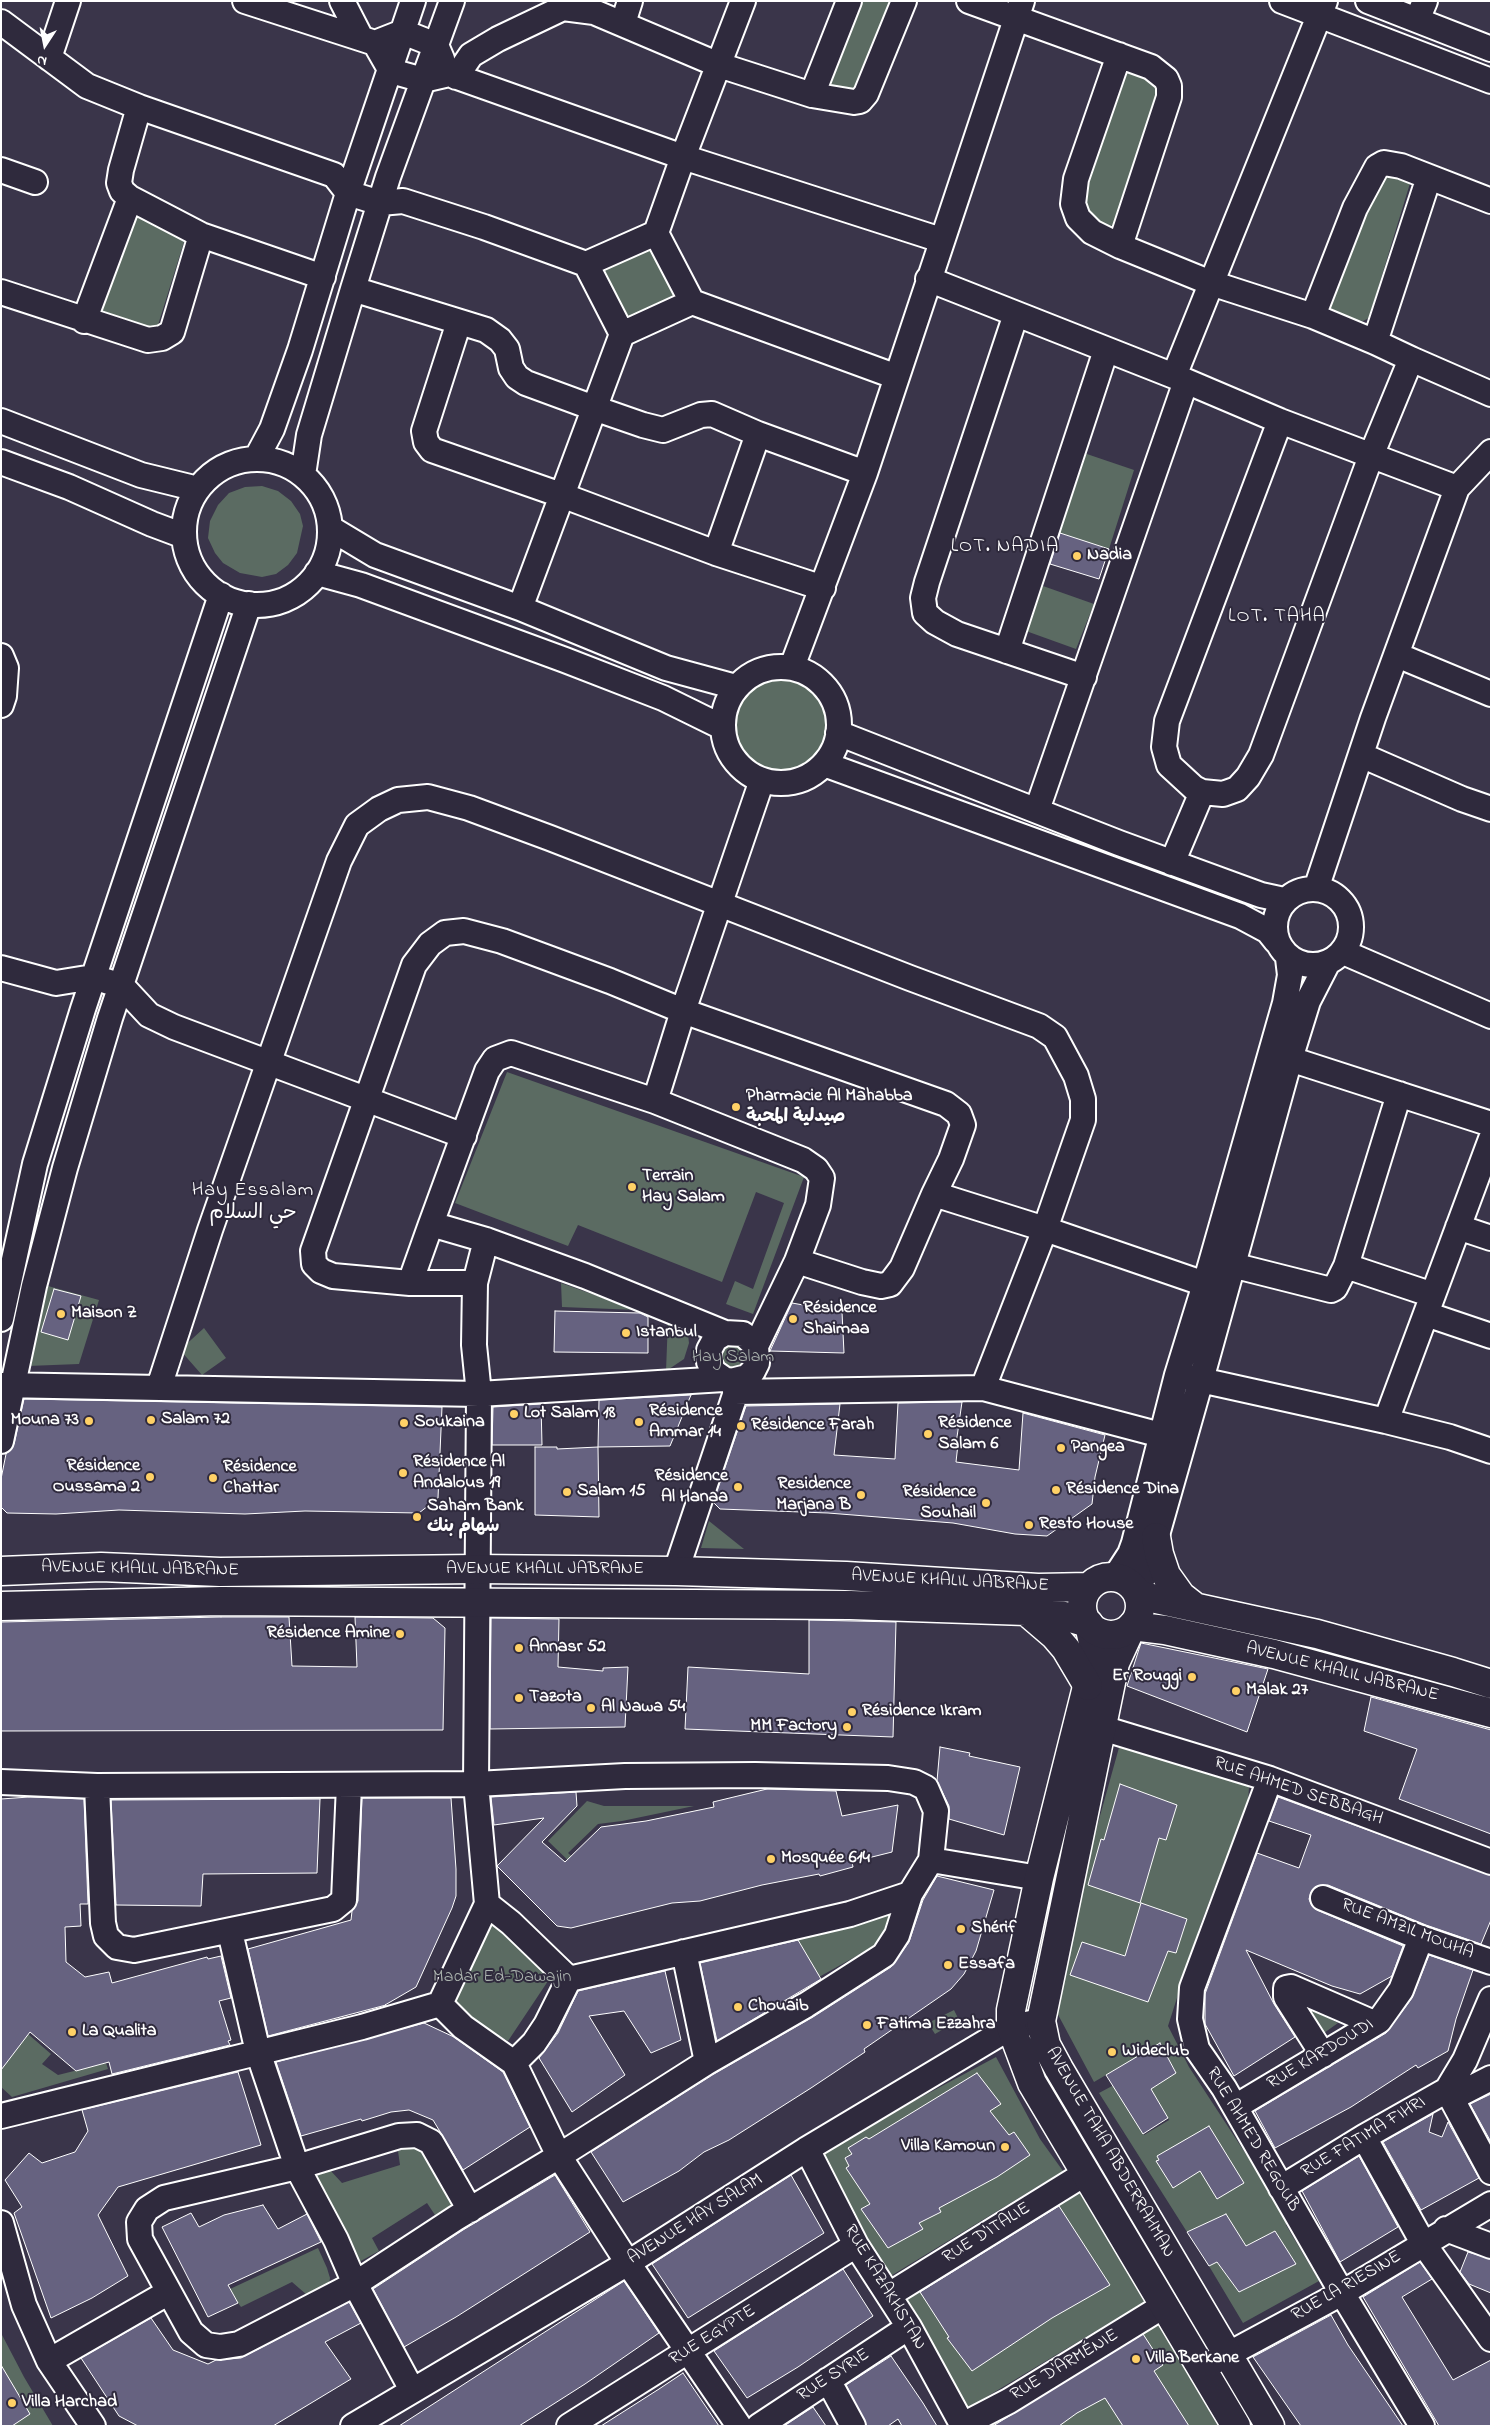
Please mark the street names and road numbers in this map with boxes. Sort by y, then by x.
street label: AVENUE KHALIL JABRANE [41,1557,239,1583]
street label: AVENUE KHALIL JABRANE [446,1559,644,1581]
street label: AVENUE KHALIL JABRANE [851,1566,1049,1598]
street label: AVENUE KHALIL JABRANE [1243,1639,1441,1707]
street label: RUE AHMED SEBBAGH [1211,1753,1385,1831]
street label: RUE AMZIL MOUHA [1338,1895,1476,1965]
street label: RUE KARDOUDI [1264,2015,1378,2095]
street label: AVENUE TAHA ABDERRAHMAN [1040,2044,1178,2262]
street label: RUE AHMED REGOUB [1200,2064,1304,2216]
street label: RUE FATIMA FIHRI [1298,2092,1430,2184]
street label: AVENUE HAY SALAM [625,2170,767,2270]
street label: RUE D'ITALIE [939,2199,1035,2269]
street label: RUE KAZAKHSTAN [838,2222,930,2354]
street label: RUE LA RIESINE [1288,2247,1406,2327]
street label: RUE EGYPTE [666,2301,760,2371]
street label: RUE D'ARMÉNIE [1007,2325,1123,2407]
street label: RUE SYRIE [794,2345,874,2407]

